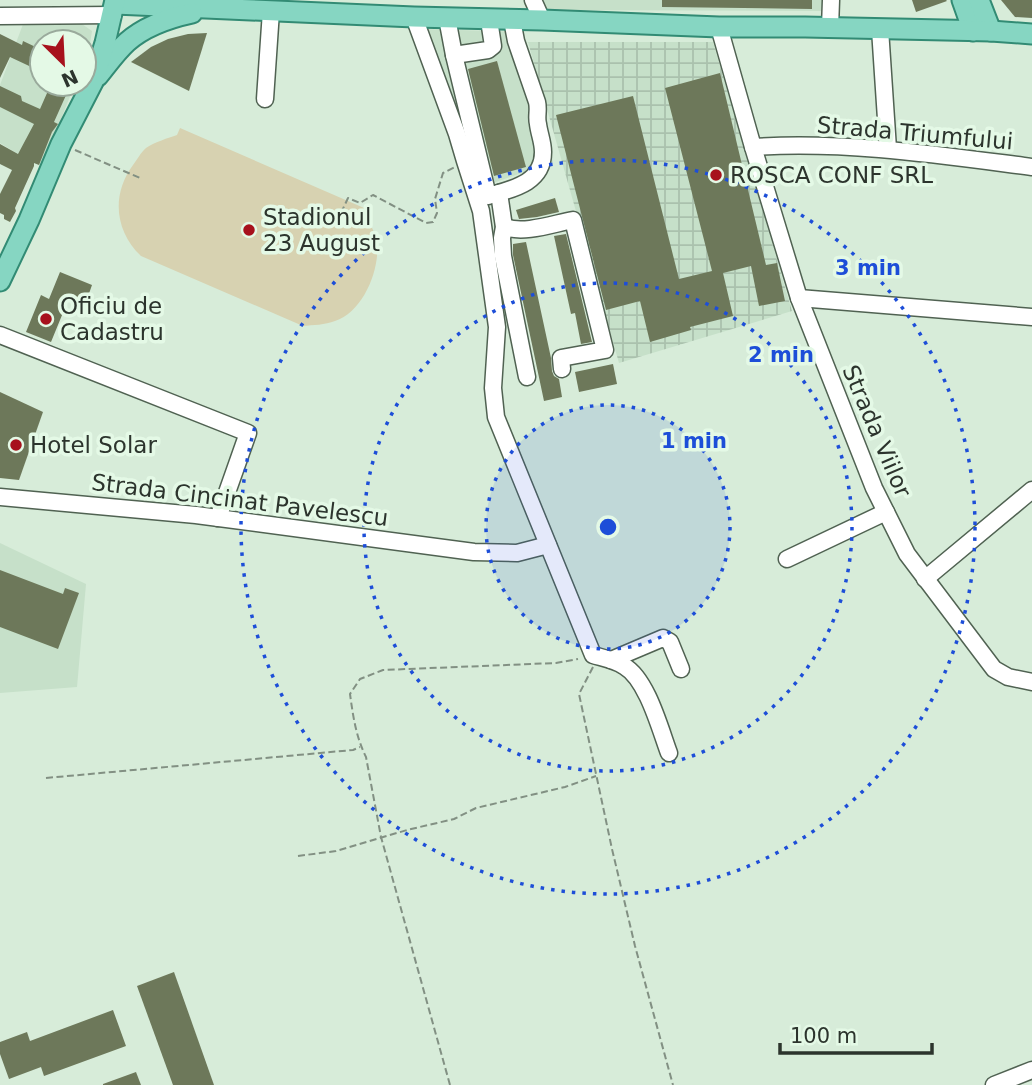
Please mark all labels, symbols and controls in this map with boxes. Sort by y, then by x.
north arrow [28,28,98,98]
text: N [58,65,82,92]
street label: Strada Triumfului [816,111,1014,155]
place label: ROSCA CONF SRL [730,162,933,188]
marker: ROSCA CONF SRL [708,167,724,183]
place label: Stadionul 23 August [263,204,380,256]
marker: Stadionul 23 August [241,222,257,238]
text: 3 min [835,256,901,280]
place label: Oficiu de Cadastru [60,293,164,345]
marker: Oficiu de Cadastru [38,311,54,327]
text: 2 min [748,343,814,367]
street label: Strada Viilor [837,361,917,502]
text: 1 min [661,429,727,453]
place label: Hotel Solar [30,432,157,458]
marker: Hotel Solar [8,437,24,453]
street label: Strada Cincinat Pavelescu [90,469,390,531]
centre of rings [596,515,620,539]
scale bar [780,1012,932,1056]
text: 100 m [790,1024,857,1048]

